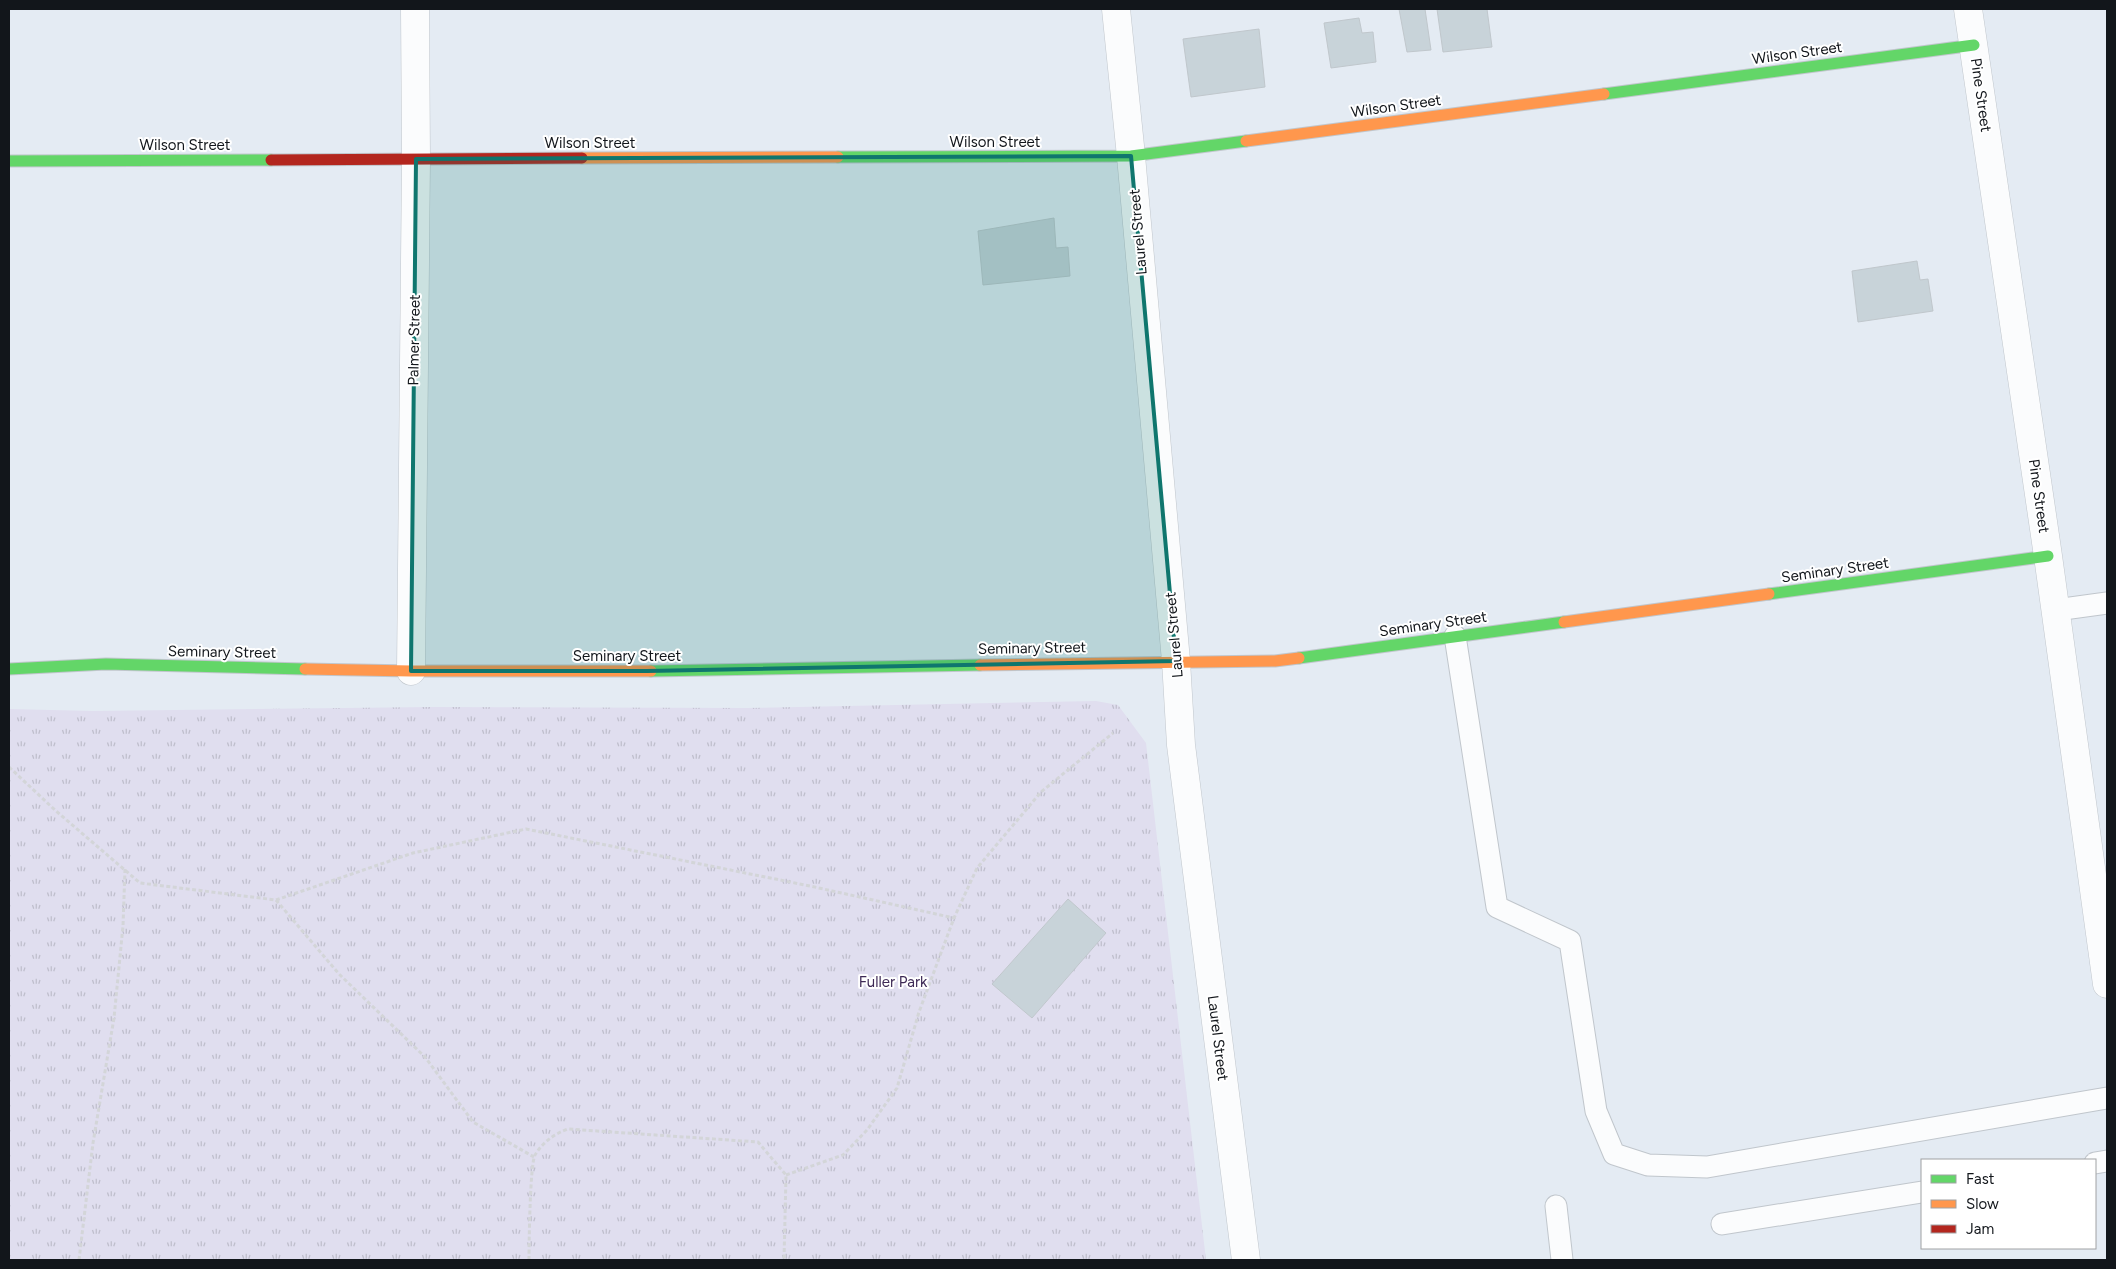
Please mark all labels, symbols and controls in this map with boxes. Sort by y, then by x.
street label: Wilson Street [1751,38,1844,68]
street label: Pine Street [1967,57,1995,133]
street label: Wilson Street [1350,91,1443,121]
street label: Wilson Street [950,133,1041,151]
street label: Wilson Street [545,134,636,152]
street label: Wilson Street [140,136,231,154]
street label: Laurel Street [1125,188,1151,276]
street label: Palmer Street [404,294,424,386]
street label: Pine Street [2025,458,2053,534]
street label: Seminary Street [1780,554,1890,586]
street label: Laurel Street [1161,591,1187,679]
street label: Seminary Street [1378,608,1488,640]
street label: Seminary Street [978,638,1087,658]
street label: Seminary Street [168,642,277,662]
street label: Seminary Street [573,647,681,665]
park label: Fuller Park [859,973,928,991]
street label: Laurel Street [1204,994,1232,1082]
legend [1921,1159,2096,1249]
text: Fast [1966,1170,1995,1188]
text: Slow [1966,1195,1999,1213]
text: Jam [1966,1220,1994,1238]

